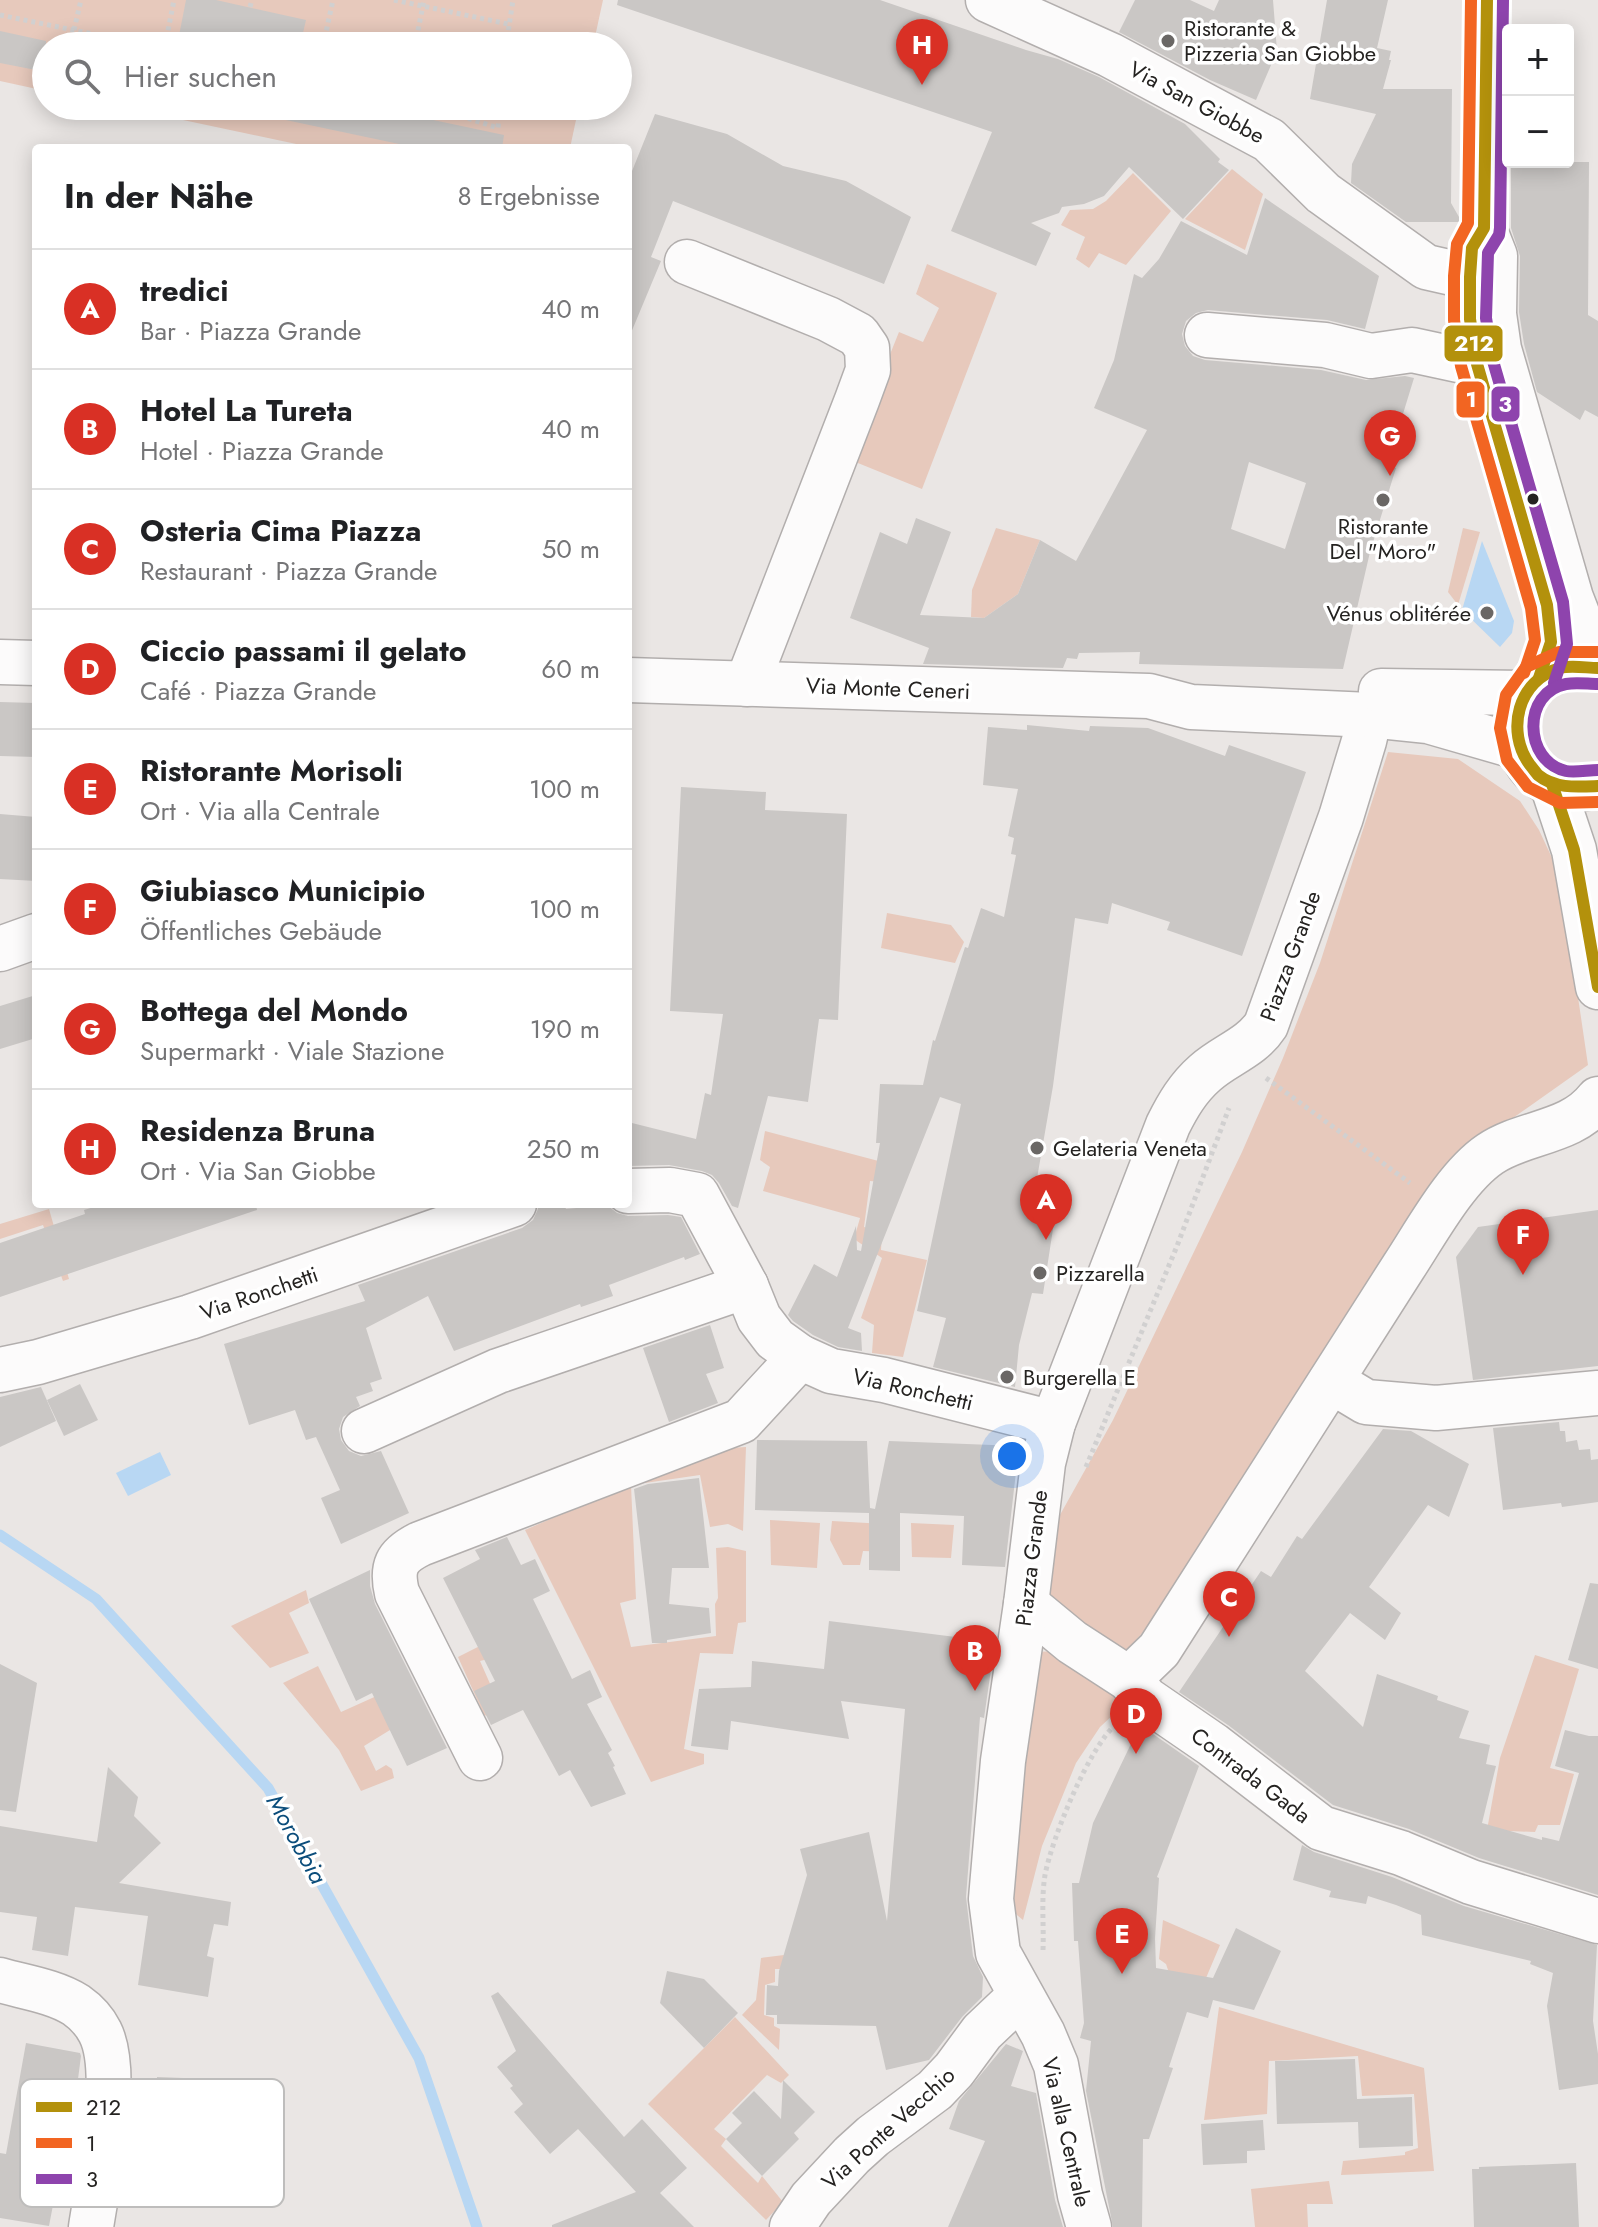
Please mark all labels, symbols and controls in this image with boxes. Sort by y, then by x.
place label: Ristorante & Pizzeria San Giobbe [1184,12,1376,69]
pin: H [896,19,948,85]
map controls [1502,24,1574,168]
button: + [1502,24,1574,96]
search box [32,32,632,120]
marker: Ristorante & Pizzeria San Giobbe [1159,32,1177,50]
street label: Via San Giobbe [1124,53,1270,151]
icon: search [60,54,104,98]
text: Hier suchen [124,55,277,98]
button: − [1502,96,1574,168]
text: In der Nähe [64,172,254,221]
text: 8 Ergebnisse [457,177,600,215]
text: tredici [140,269,229,312]
text: A [80,290,100,328]
text: 40 m [541,290,600,328]
text: Bar · Piazza Grande [140,312,361,350]
line badge: 212 [1443,324,1504,363]
text: 212 [1454,327,1494,359]
line badge: 1 [1455,380,1486,419]
text: 1 [1465,383,1477,415]
line badge: 3 [1490,385,1521,423]
text: 3 [1498,388,1512,420]
text: Hotel La Tureta [140,389,353,432]
text: B [81,410,99,448]
text: 40 m [541,410,600,448]
pin: G [1364,410,1416,476]
text: Hotel · Piazza Grande [140,432,384,470]
marker: Ristorante Del "Moro" [1374,491,1392,509]
unlabelled marker [1525,491,1541,507]
text: Osteria Cima Piazza [140,509,421,552]
place label: Ristorante Del "Moro" [1330,510,1436,567]
text: C [81,530,99,568]
text: 50 m [542,530,600,568]
text: Restaurant · Piazza Grande [140,552,438,590]
place label: Vénus oblitérée [1327,597,1471,629]
marker: Vénus oblitérée [1478,604,1496,622]
text: Ciccio passami il gelato [140,629,466,672]
text: D [80,650,100,688]
text: 60 m [541,650,600,688]
street label: Via Monte Ceneri [805,669,971,707]
text: Café · Piazza Grande [140,672,377,710]
text: Ristorante Morisoli [140,749,403,792]
text: E [82,770,98,808]
text: 100 m [529,770,600,808]
text: Ort · Via alla Centrale [140,792,380,830]
text: Giubiasco Municipio [140,869,425,912]
street label: Piazza Grande [1252,886,1328,1026]
text: F [83,890,97,928]
text: 100 m [529,890,600,928]
text: Öffentliches Gebäude [140,912,382,950]
text: Bottega del Mondo [140,989,408,1032]
text: G [79,1010,101,1048]
text: 190 m [530,1010,600,1048]
text: Supermarkt · Viale Stazione [140,1032,444,1070]
text: Residenza Bruna [140,1109,375,1152]
text: H [80,1130,100,1168]
text: 250 m [527,1130,600,1168]
place label: Gelateria Veneta [1053,1132,1207,1164]
marker: Gelateria Veneta [1028,1139,1046,1157]
text: Ort · Via San Giobbe [140,1152,376,1190]
pin: A [1020,1174,1072,1240]
pin: F [1497,1209,1549,1275]
place label: Pizzarella [1056,1257,1145,1289]
street label: Via Ronchetti [196,1258,322,1328]
marker: Pizzarella [1031,1264,1049,1282]
street label: Via Ronchetti [849,1360,977,1418]
place label: Burgerella E [1023,1361,1136,1393]
marker: Burgerella E [998,1368,1016,1386]
your location [992,1436,1032,1476]
street label: Piazza Grande [1007,1488,1055,1628]
pin: C [1203,1571,1255,1637]
pin: B [949,1625,1001,1691]
pin: D [1110,1688,1162,1754]
street label: Contrada Gada [1184,1719,1318,1831]
water label: Morobbia [258,1788,336,1890]
pin: E [1096,1908,1148,1974]
street label: Via alla Centrale [1034,2054,1100,2210]
street label: Via Ponte Vecchio [814,2059,962,2197]
legend [20,2079,284,2207]
text: 212 [86,2091,121,2123]
text: 1 [86,2127,96,2159]
text: 3 [86,2163,98,2195]

